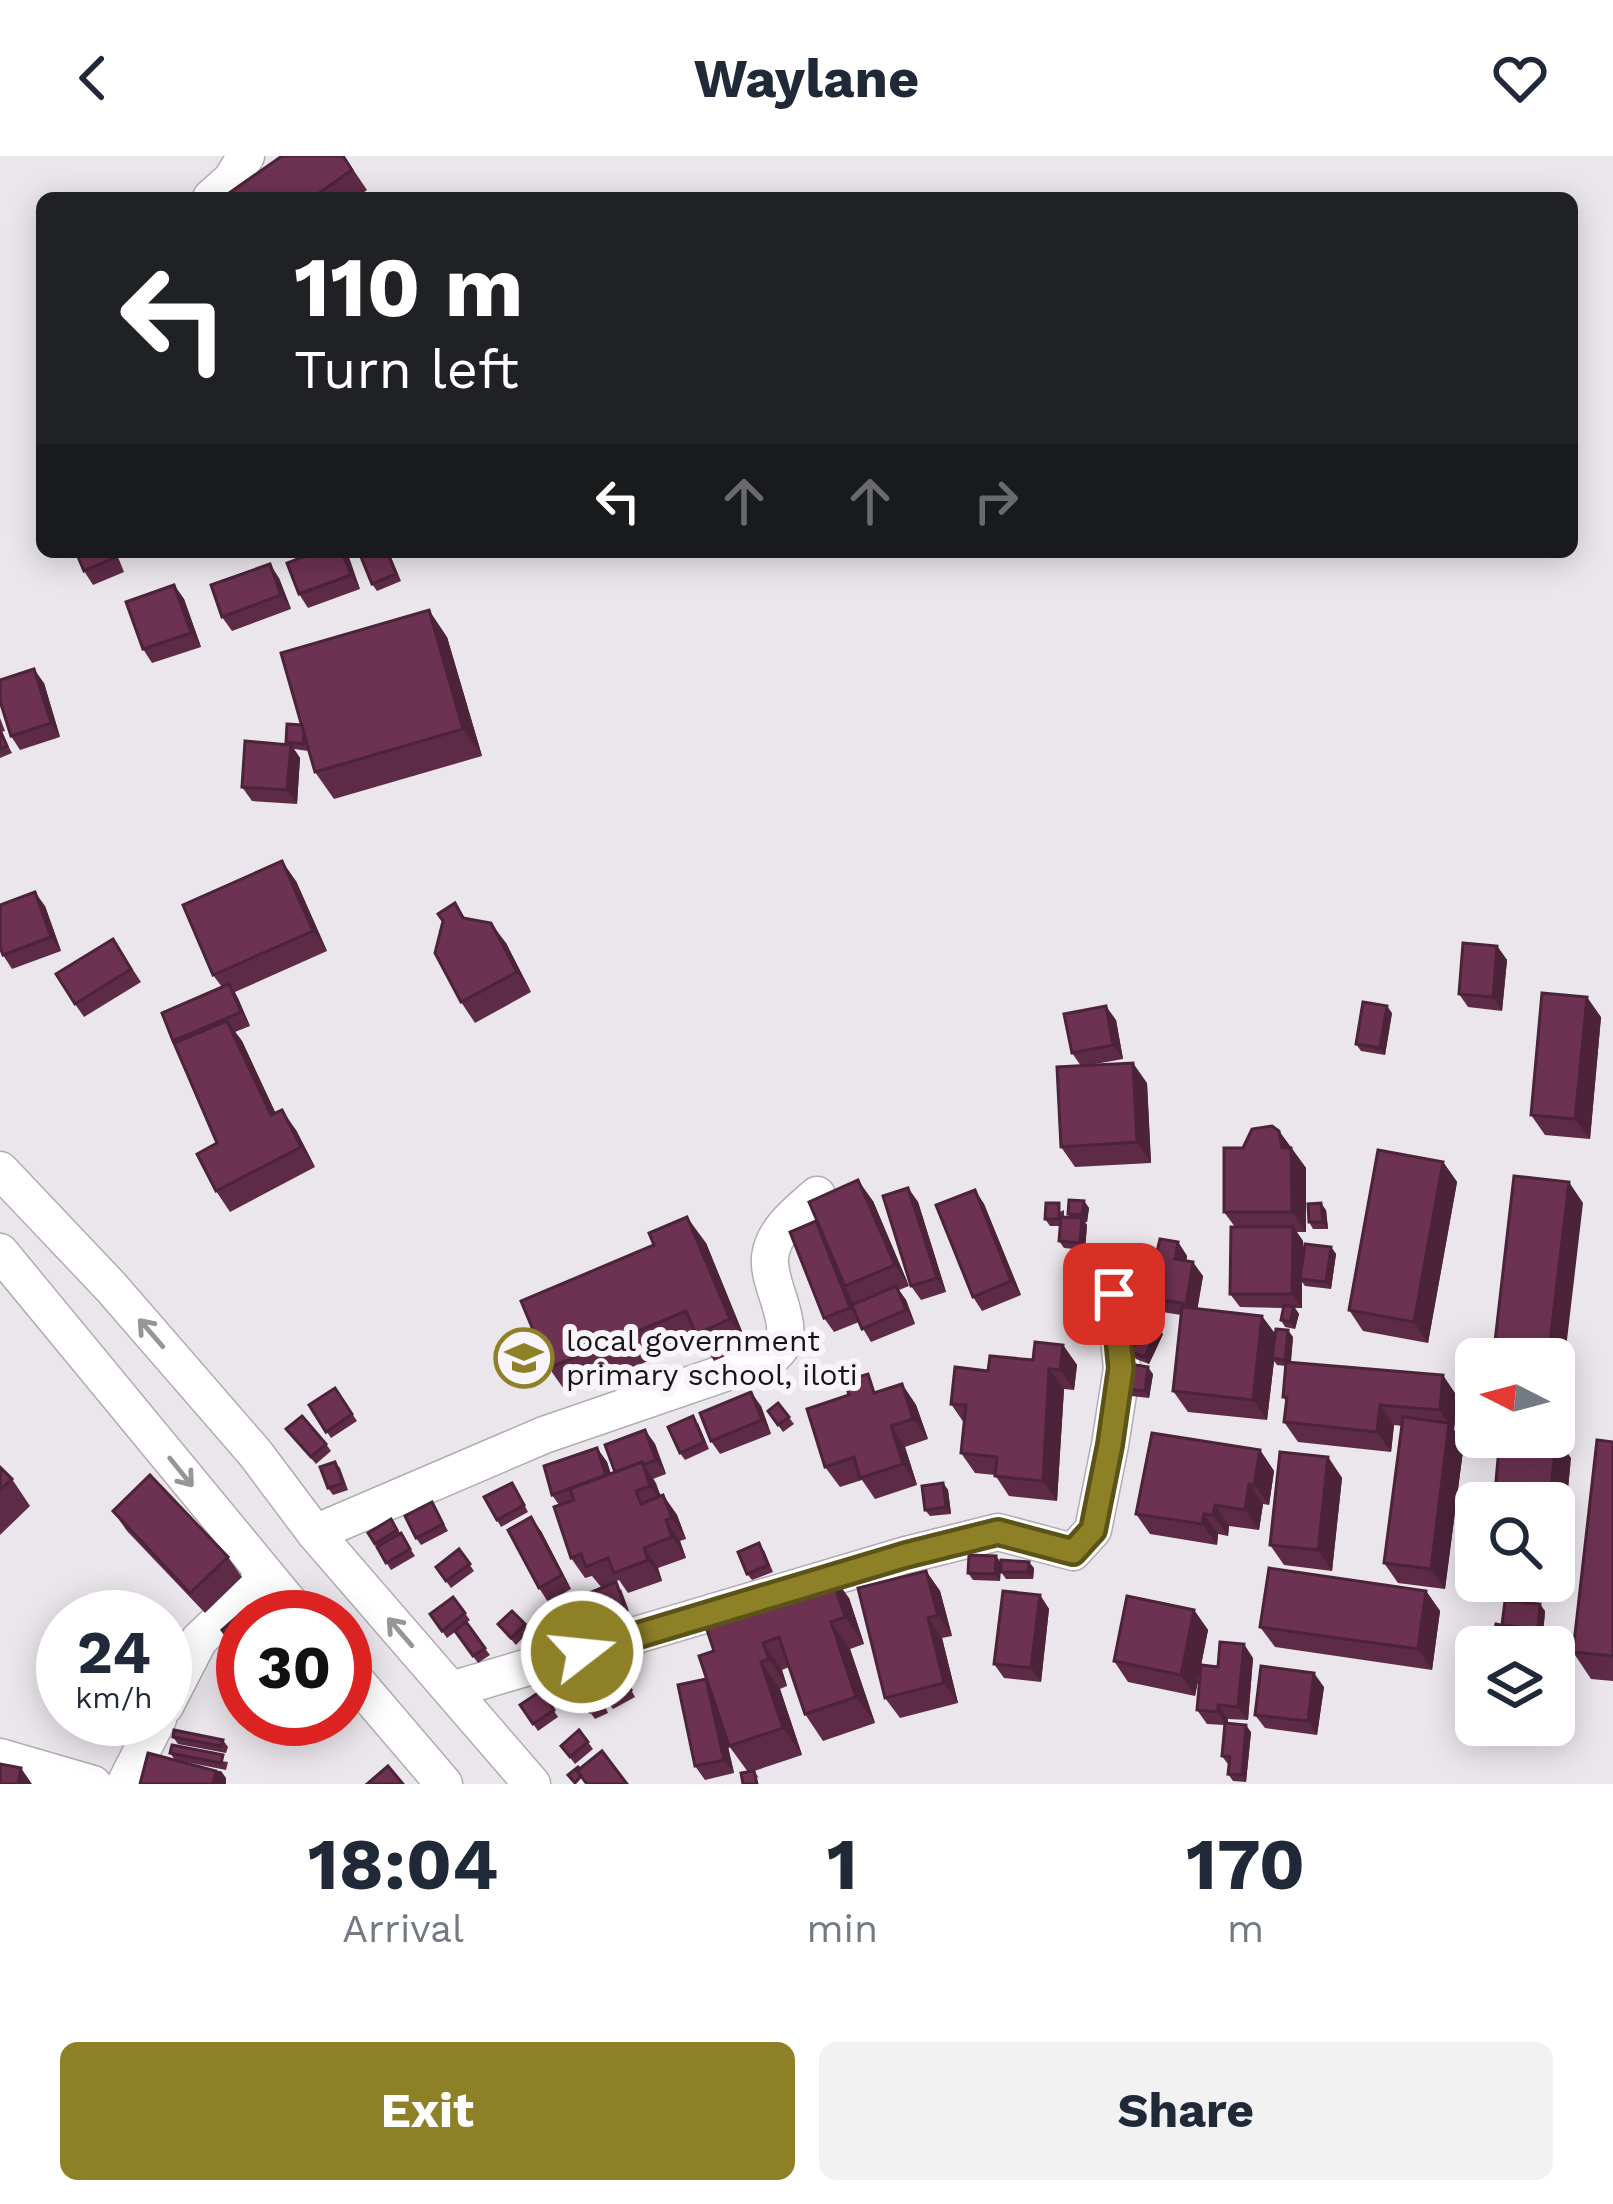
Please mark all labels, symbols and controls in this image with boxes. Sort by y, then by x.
icon: back [60,45,126,111]
icon: heart [1487,45,1553,111]
text: Waylane [694,47,919,110]
text: 110 m [294,238,524,336]
icon: left [96,240,252,396]
text: Turn left [294,338,519,401]
icon: left [585,468,651,534]
icon: ahead [711,468,777,534]
icon: ahead [837,468,903,534]
icon: right [963,468,1029,534]
pin [1063,1243,1165,1345]
icon: arrive [1081,1261,1147,1327]
one-way arrow [137,1318,165,1349]
place label: local government primary school, iloti [566,1323,858,1392]
school or university icon: local government primary school, iloti [493,1327,555,1389]
north arrow [1455,1338,1575,1458]
map controls [1455,1338,1575,1746]
one-way arrow [167,1456,194,1487]
button: search [1455,1482,1575,1602]
position arrow [519,1589,645,1715]
speed limit sign: 30 [216,1590,372,1746]
text: 24 [77,1617,151,1688]
one-way arrow [387,1617,415,1648]
button: layers [1455,1626,1575,1746]
text: km/h [75,1680,153,1715]
text: 18:04 [308,1822,499,1906]
text: 1 [827,1822,858,1906]
text: 170 [1186,1822,1305,1906]
text: Arrival [342,1906,464,1951]
text: min [806,1906,878,1951]
text: m [1227,1906,1264,1951]
button: Exit [60,2042,795,2180]
button: Share [819,2042,1553,2180]

